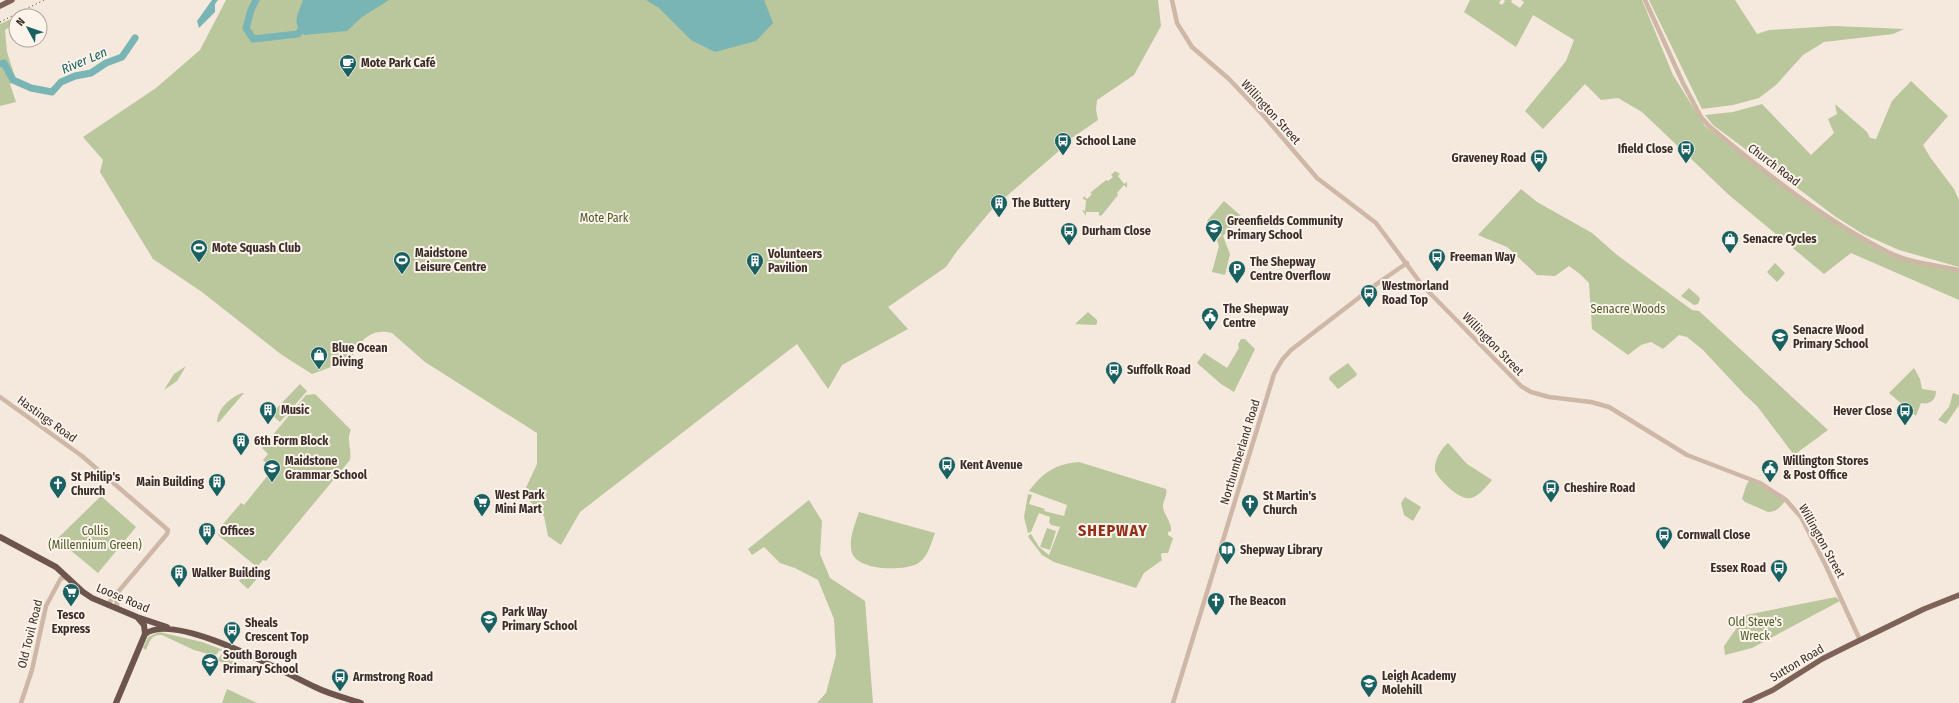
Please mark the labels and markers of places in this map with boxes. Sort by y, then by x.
cafe icon: Mote Park Café [338,53,358,78]
place label: Mote Park Café [361,56,436,70]
bus stop icon: School Lane [1053,131,1073,156]
place label: School Lane [1076,134,1136,148]
bus stop icon: Ifield Close [1676,139,1696,164]
place label: Ifield Close [1618,142,1673,156]
bus stop icon: Graveney Road [1529,148,1549,173]
place label: Graveney Road [1452,151,1526,165]
building icon: The Buttery [989,193,1009,218]
place label: The Buttery [1012,196,1070,210]
place label: Greenfields Community Primary School [1227,214,1343,242]
school or university icon: Greenfields Community Primary School [1204,218,1224,243]
bus stop icon: Durham Close [1059,221,1079,246]
place label: Durham Close [1082,224,1151,238]
shop icon: Senacre Cycles [1720,229,1740,254]
place label: Senacre Cycles [1743,232,1817,246]
sports icon: Mote Squash Club [189,238,209,263]
place label: Mote Squash Club [212,241,301,255]
place label: Maidstone Leisure Centre [415,246,486,274]
place label: Volunteers Pavilion [767,247,823,275]
bus stop icon: Freeman Way [1427,247,1447,272]
sports icon: Maidstone Leisure Centre [392,250,412,275]
place label: Freeman Way [1450,250,1516,264]
building icon: Volunteers Pavilion [745,251,765,276]
place label: The Shepway Centre Overflow [1250,255,1331,283]
parking icon: The Shepway Centre Overflow [1227,259,1247,284]
place label: Westmorland Road Top [1382,279,1449,307]
bus stop icon: Westmorland Road Top [1359,283,1379,308]
place label: The Shepway Centre [1223,302,1289,330]
public building icon: The Shepway Centre [1200,306,1220,331]
place label: Senacre Wood Primary School [1793,323,1869,351]
school or university icon: Senacre Wood Primary School [1770,327,1790,352]
place label: Blue Ocean Diving [332,341,388,369]
shop icon: Blue Ocean Diving [309,345,329,370]
bus stop icon: Suffolk Road [1104,360,1124,385]
place label: Suffolk Road [1127,363,1191,377]
building icon: Music [258,400,278,425]
bus stop icon: Hever Close [1895,401,1915,426]
place label: Music [281,403,310,417]
place label: Hever Close [1833,404,1892,418]
building icon: 6th Form Block [231,431,251,456]
place label: 6th Form Block [254,434,329,448]
place label: Maidstone Grammar School [285,454,368,482]
place label: Willington Stores & Post Office [1783,454,1869,482]
bus stop icon: Kent Avenue [937,455,957,480]
school or university icon: Maidstone Grammar School [262,458,282,483]
place label: Kent Avenue [960,458,1023,472]
public building icon: Willington Stores & Post Office [1760,458,1780,483]
place label: St Philip's Church [71,470,121,498]
building icon: Main Building [207,472,227,497]
church icon: St Philip's Church [48,474,68,499]
place label: Main Building [136,475,204,489]
bus stop icon: Cheshire Road [1541,478,1561,503]
place label: Cheshire Road [1564,481,1635,495]
place label: West Park Mini Mart [495,488,546,516]
place label: St Martin's Church [1263,489,1317,517]
supermarket icon: West Park Mini Mart [472,492,492,517]
church icon: St Martin's Church [1240,493,1260,518]
building icon: Offices [197,521,217,546]
place label: Offices [220,524,255,538]
bus stop icon: Cornwall Close [1654,525,1674,550]
place label: Cornwall Close [1677,528,1750,542]
library icon: Shepway Library [1217,540,1237,565]
place label: Shepway Library [1240,543,1323,557]
bus stop icon: Essex Road [1769,558,1789,583]
place label: Essex Road [1711,561,1766,575]
building icon: Walker Building [169,563,189,588]
place label: Walker Building [192,566,270,580]
supermarket icon: Tesco Express [61,582,81,607]
church icon: The Beacon [1206,591,1226,616]
place label: The Beacon [1229,594,1286,608]
place label: Park Way Primary School [502,605,578,633]
place label: Tesco Express [52,608,91,636]
school or university icon: Park Way Primary School [479,609,499,634]
place label: Sheals Crescent Top [245,616,309,644]
bus stop icon: Sheals Crescent Top [222,620,242,645]
place label: South Borough Primary School [223,648,299,676]
school or university icon: South Borough Primary School [200,652,220,677]
bus stop icon: Armstrong Road [330,667,350,692]
place label: Leigh Academy Molehill [1382,669,1457,697]
place label: Armstrong Road [352,670,433,684]
school or university icon: Leigh Academy Molehill [1359,673,1379,698]

